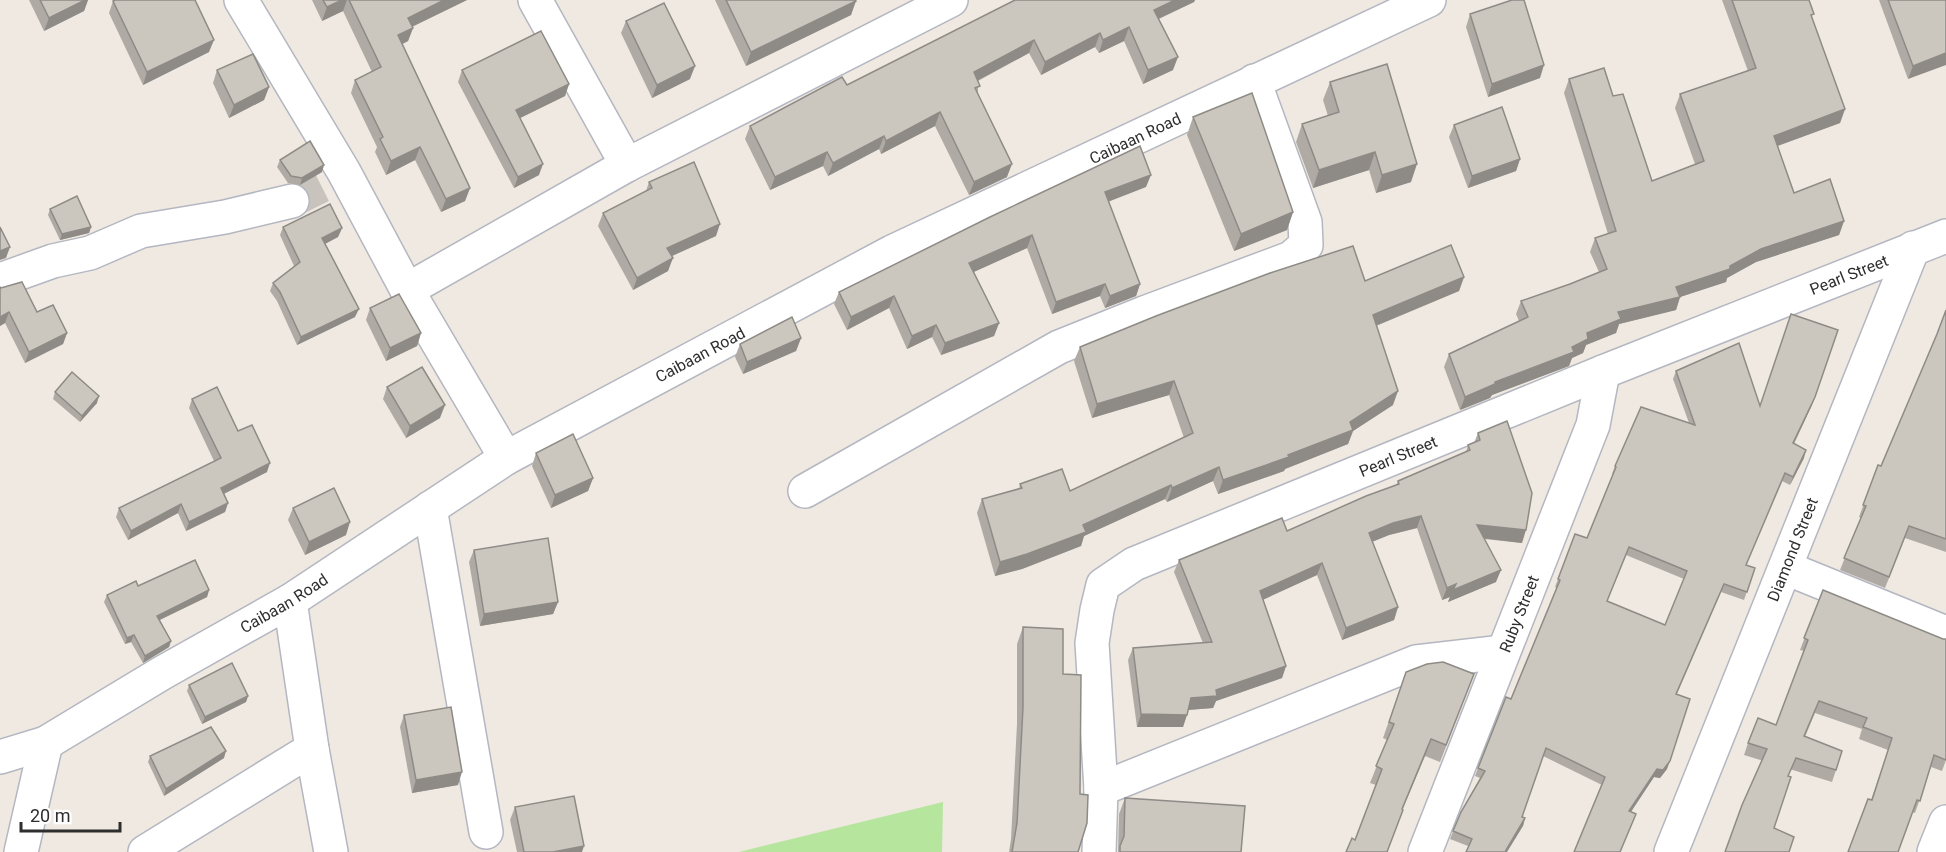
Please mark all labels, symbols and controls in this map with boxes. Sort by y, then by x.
street label: Caibaan Road [1086,108,1184,168]
street label: Pearl Street [1807,250,1891,299]
street label: Caibaan Road [652,323,748,386]
street label: Pearl Street [1356,432,1440,480]
street label: Diamond Street [1763,495,1822,604]
street label: Caibaan Road [237,569,331,637]
street label: Ruby Street [1495,572,1542,655]
scale bar [21,795,120,833]
text: 20 m [30,805,70,826]

